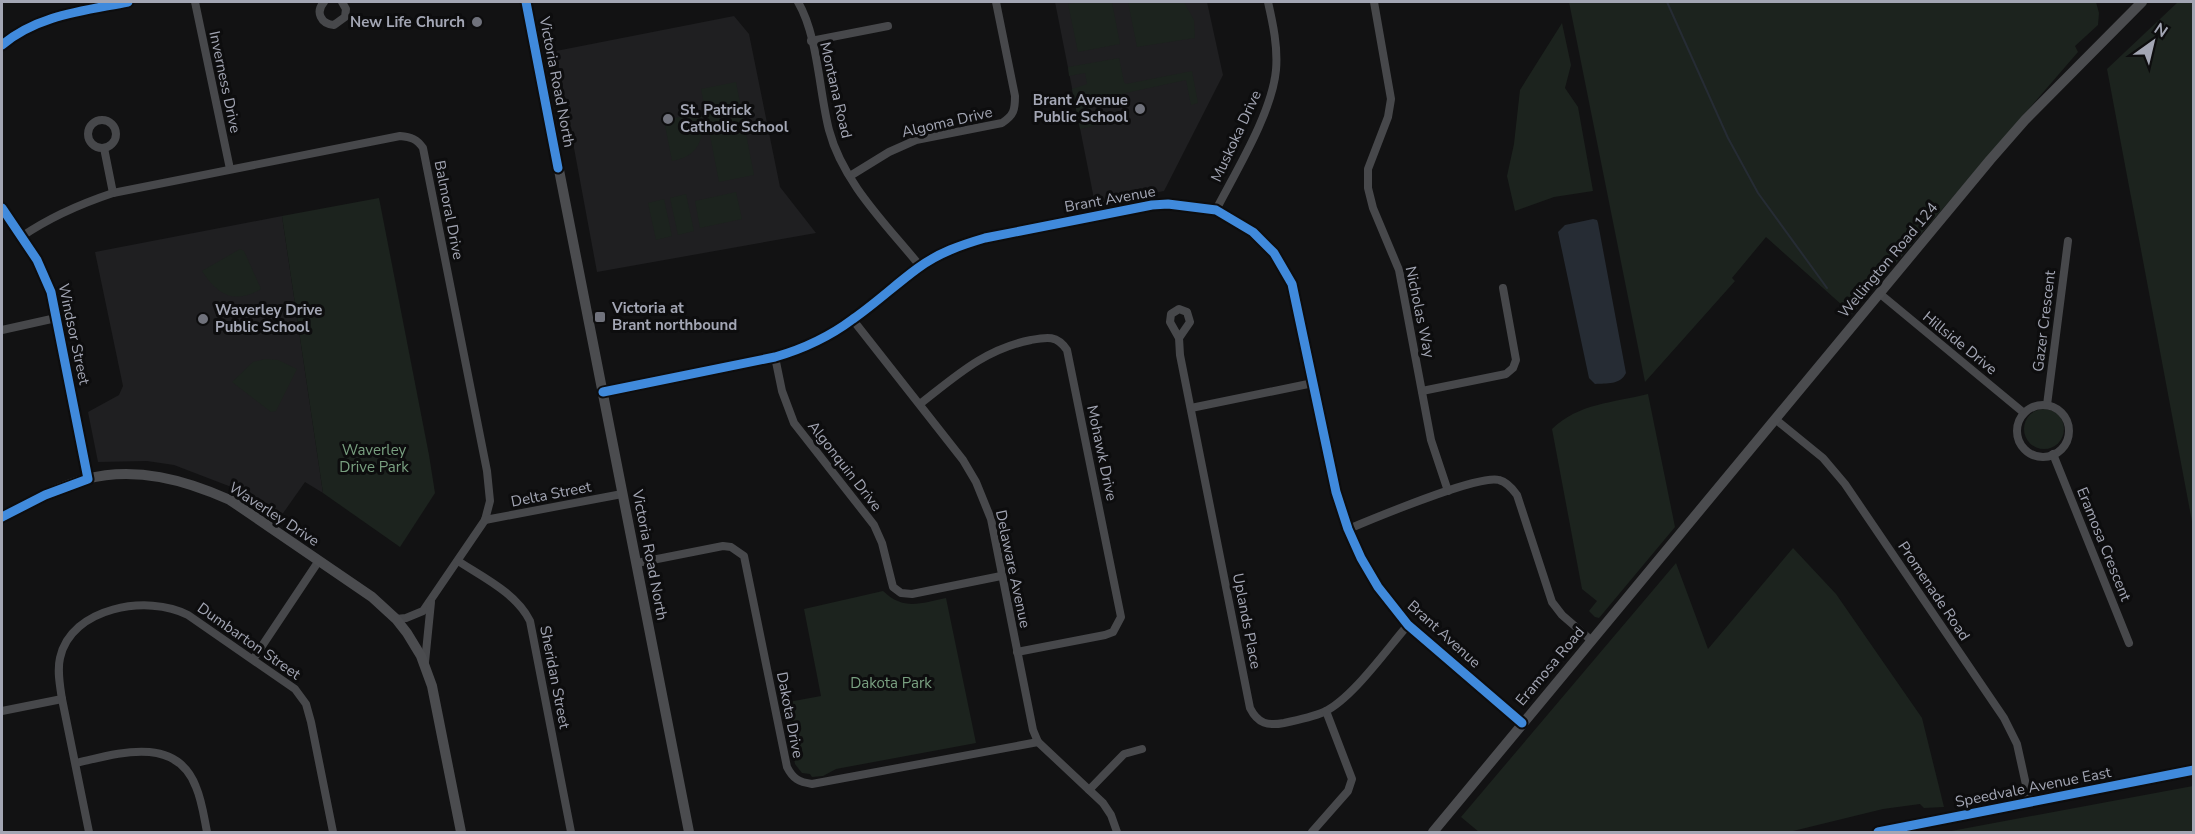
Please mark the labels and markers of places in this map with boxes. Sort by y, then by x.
place label: New Life Church [350,12,465,32]
marker: New Life Church [470,15,484,29]
place label: Brant Avenue Public School [1033,90,1128,127]
place label: St. Patrick Catholic School [680,100,789,137]
marker: Brant Avenue Public School [1133,102,1147,116]
marker: St. Patrick Catholic School [661,112,675,126]
place label: Victoria at Brant northbound [611,298,737,335]
place label: Waverley Drive Public School [215,300,322,337]
marker: Victoria at Brant northbound [593,310,607,324]
marker: Waverley Drive Public School [196,312,210,326]

